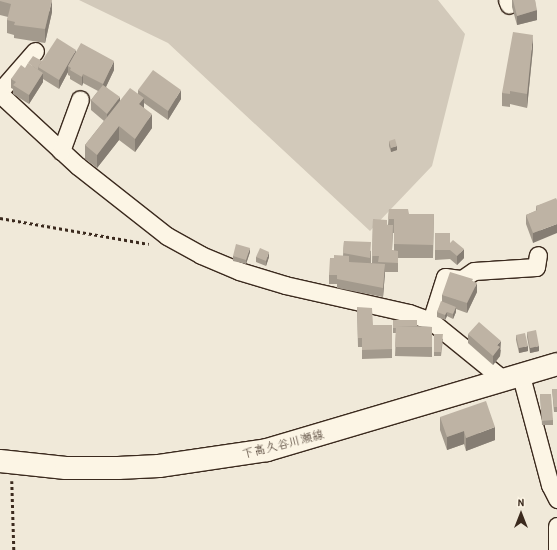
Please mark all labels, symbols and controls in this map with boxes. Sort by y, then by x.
street label: 下高久谷川瀬線 [241,427,325,461]
north arrow [501,494,541,534]
text: N [518,495,524,509]

